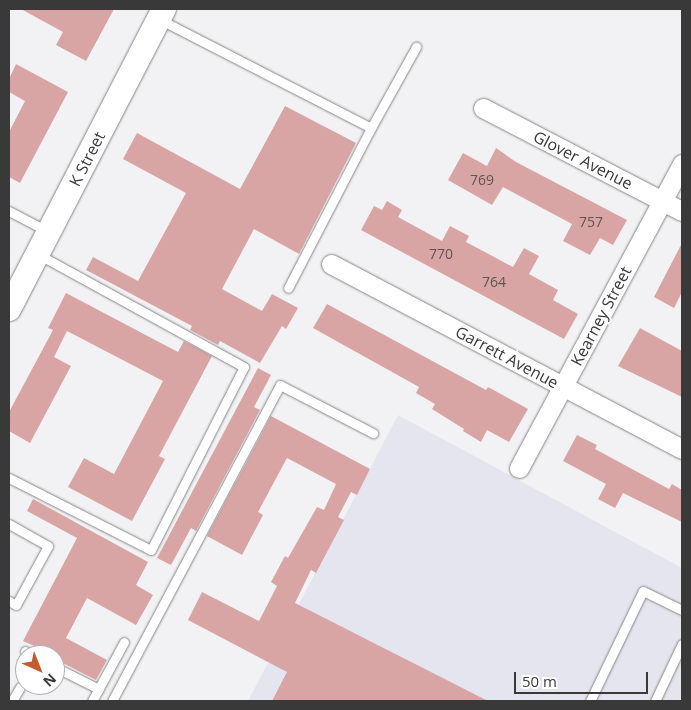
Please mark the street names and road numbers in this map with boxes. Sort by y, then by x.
street label: Glover Avenue [530,127,636,193]
street label: K Street [65,129,109,189]
street label: Kearney Street [567,263,635,369]
street label: Garrett Avenue [452,322,562,392]

